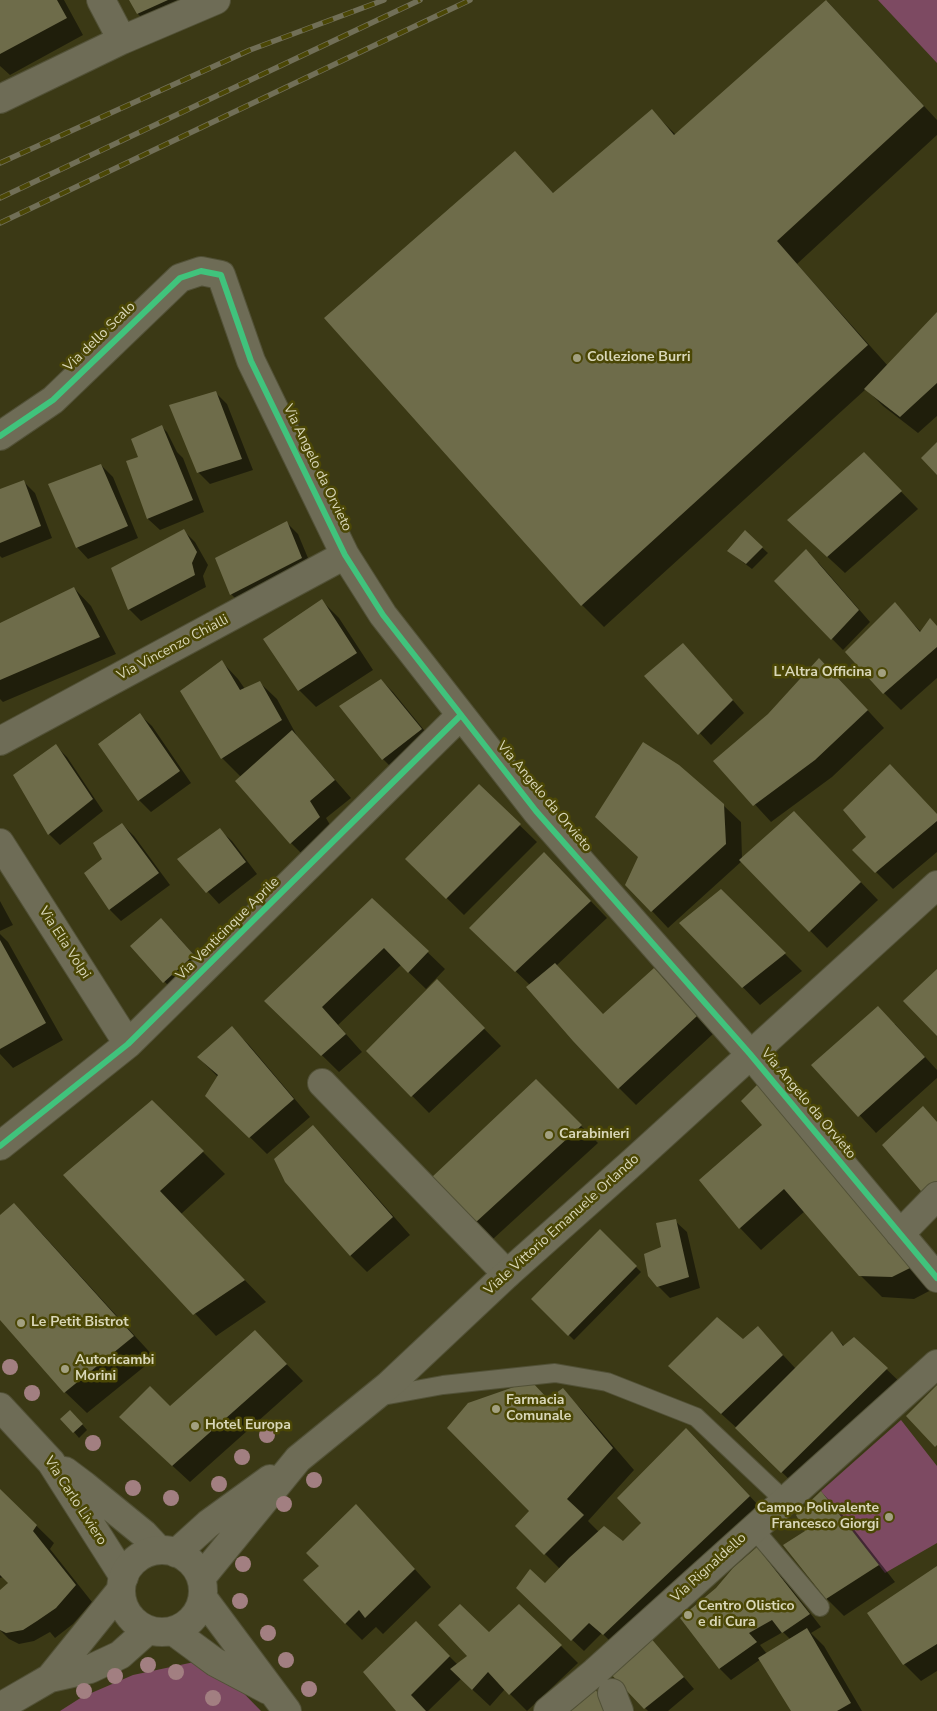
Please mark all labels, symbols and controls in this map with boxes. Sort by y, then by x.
street label: Via dello Scalo [61,299,139,375]
place label: Collezione Burri [587,350,691,366]
marker: Collezione Burri [571,352,583,364]
street label: Via Angelo da Orvieto [279,402,355,534]
street label: Via Vincenzo Chialli [114,612,232,684]
place label: L'Altra Officina [773,665,872,681]
marker: L'Altra Officina [876,667,888,679]
street label: Via Angelo da Orvieto [493,738,595,856]
street label: Via Venticinque Aprile [173,874,283,984]
street label: Via Elia Volpi [34,904,94,982]
street label: Via Angelo da Orvieto [757,1045,859,1163]
place label: Carabinieri [559,1127,629,1143]
marker: Carabinieri [543,1129,555,1141]
street label: Viale Vittorio Emanuele Orlando [481,1151,643,1299]
place label: Le Petit Bistrot [31,1315,129,1331]
marker: Le Petit Bistrot [15,1317,27,1329]
place label: Autoricambi Morini [75,1353,154,1385]
marker: Autoricambi Morini [59,1363,71,1375]
place label: Farmacia Comunale [506,1393,571,1425]
marker: Farmacia Comunale [490,1403,502,1415]
place label: Hotel Europa [205,1418,291,1434]
marker: Hotel Europa [189,1420,201,1432]
street label: Via Carlo Liviero [40,1453,110,1549]
place label: Campo Polivalente Francesco Giorgi [757,1501,879,1534]
marker: Campo Polivalente Francesco Giorgi [883,1511,895,1523]
street label: Via Rignaldello [668,1530,750,1606]
place label: Centro Olistico e di Cura [698,1599,795,1631]
marker: Centro Olistico e di Cura [682,1609,694,1621]

